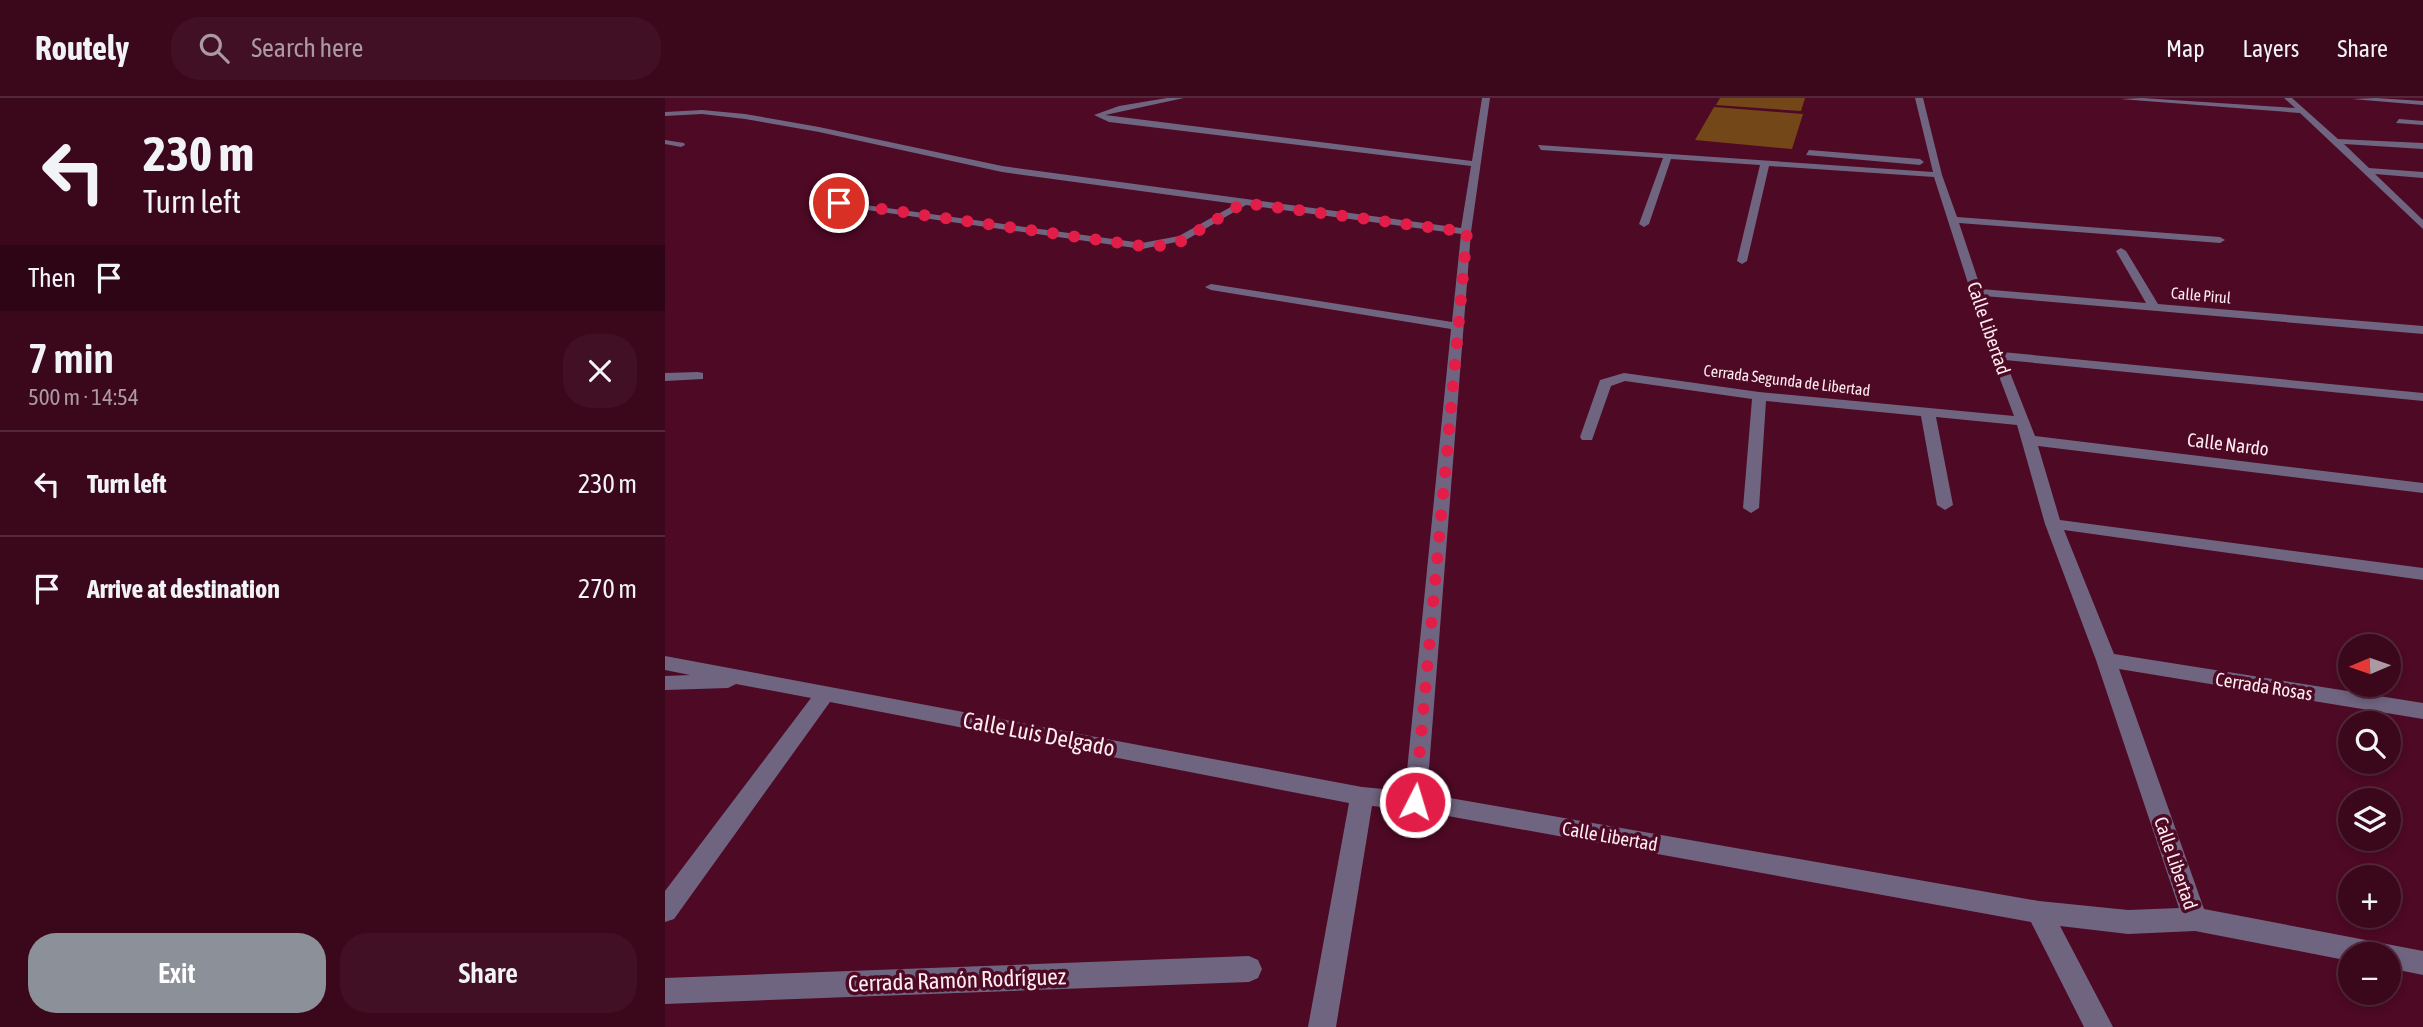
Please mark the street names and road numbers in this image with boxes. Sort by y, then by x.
street label: Calle Libertad [1963,279,2015,377]
street label: Calle Pirul [2170,283,2233,307]
street label: Cerrada Segunda de Libertad [1703,361,1871,400]
street label: Calle Nardo [2186,428,2270,460]
street label: Cerrada Rosas [2214,667,2314,705]
street label: Calle Luis Delgado [961,707,1117,761]
street label: Calle Libertad [2150,814,2202,912]
street label: Calle Libertad [1561,817,1659,855]
street label: Cerrada Ramón Rodríguez [847,963,1067,997]

